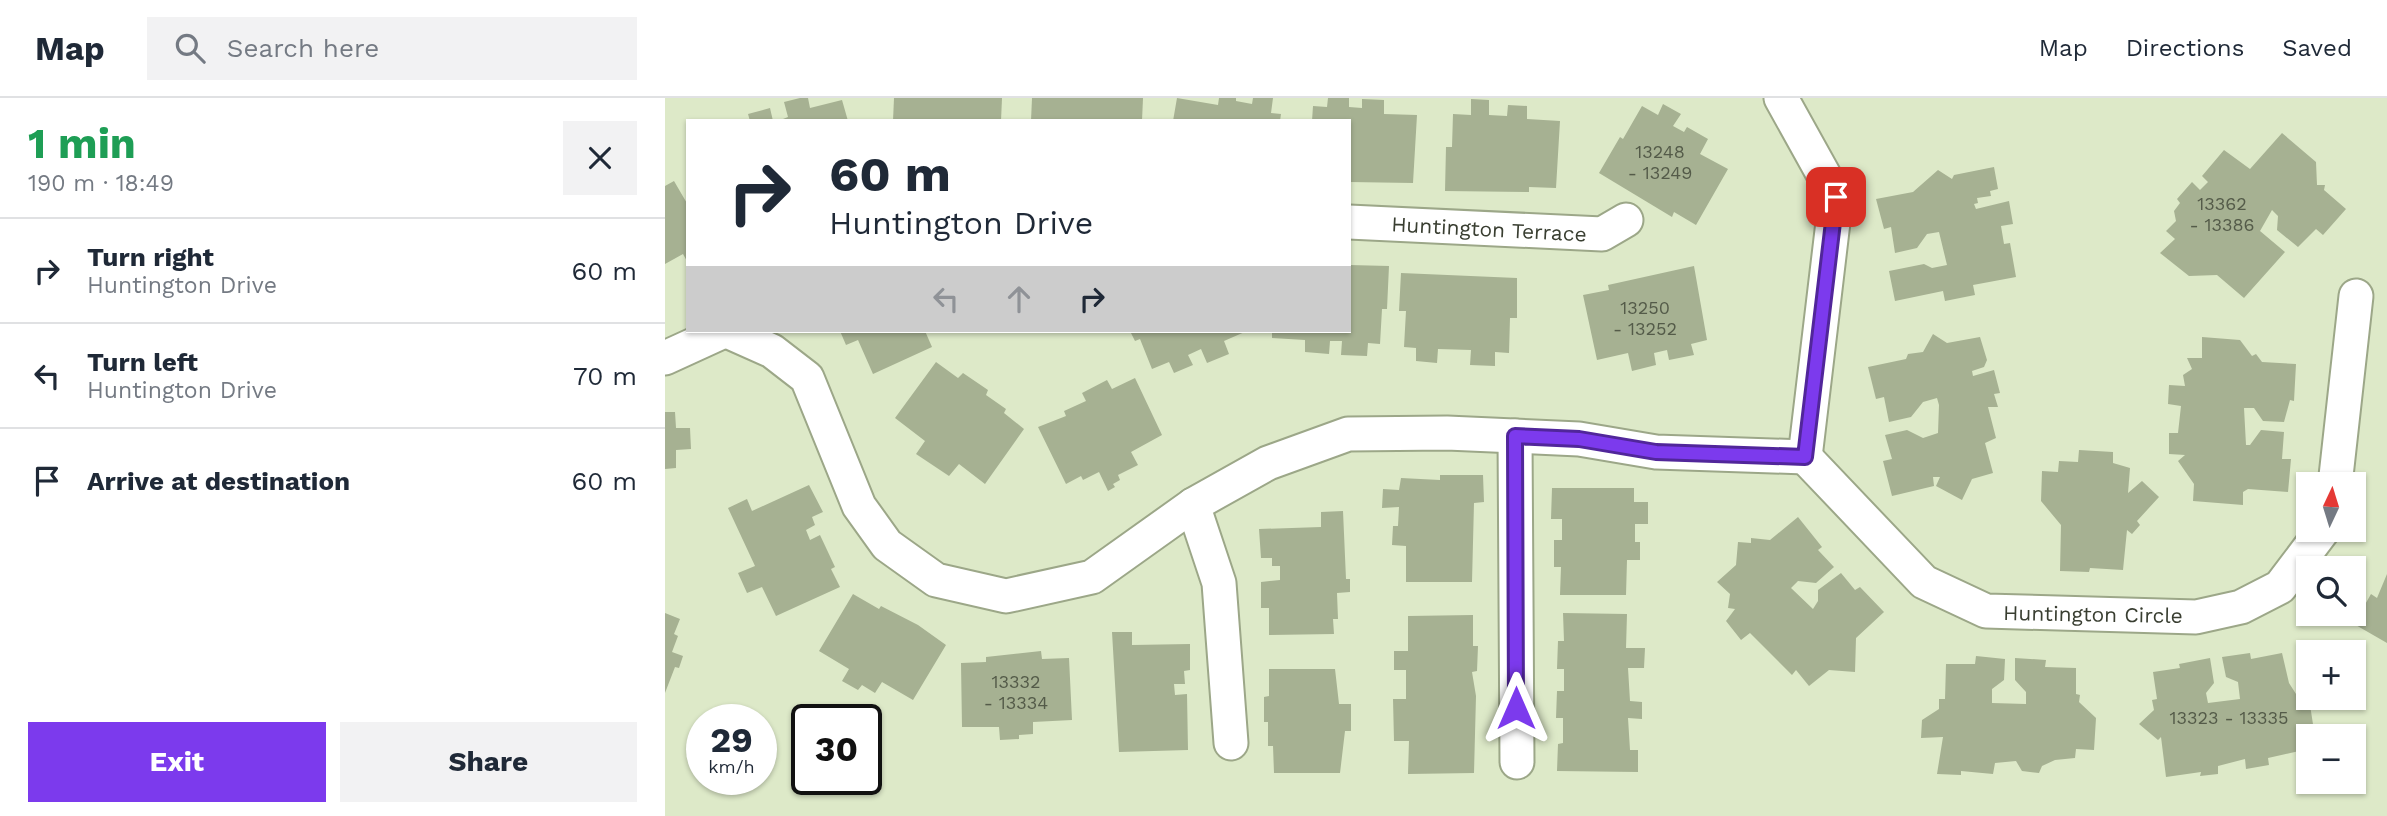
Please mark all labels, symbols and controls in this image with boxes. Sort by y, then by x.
search box [147,17,637,80]
text: Map [35,29,105,68]
icon: search [171,29,209,67]
text: Search here [227,33,379,63]
text: Map [2039,34,2088,62]
text: Directions [2126,34,2244,62]
text: Saved [2282,34,2352,62]
text: 1 min [28,119,136,168]
button: close [563,121,637,195]
house number: 13248 - 13249 [1628,141,1692,183]
text: 60 m [829,145,951,203]
icon: right [714,147,805,238]
pin [1806,167,1866,227]
text: 190 m · 18:49 [28,170,174,197]
icon: arrive [1817,178,1855,216]
house number: 13362 - 13386 [2190,193,2255,235]
text: Huntington Drive [829,204,1093,242]
street label: Huntington Terrace [1391,211,1587,247]
text: Turn right [87,242,214,272]
icon: right [28,252,66,290]
text: 60 m [571,256,637,286]
text: Huntington Drive [87,272,277,299]
icon: left [927,280,965,318]
icon: ahead [1000,280,1038,318]
icon: right [1073,280,1111,318]
house number: 13250 - 13252 [1613,297,1677,339]
text: Turn left [87,347,198,377]
icon: left [28,357,66,395]
text: 70 m [573,361,637,391]
text: Huntington Drive [87,377,277,404]
icon: arrive [28,462,66,500]
text: Arrive at destination [87,466,350,496]
text: 60 m [571,466,637,496]
north arrow [2296,472,2366,542]
map controls [2296,472,2366,794]
button: search [2296,556,2366,626]
street label: Huntington Circle [2003,600,2183,628]
button: + [2296,640,2366,710]
house number: 13332 - 13334 [984,671,1048,713]
position arrow [1479,671,1553,745]
speed limit sign: 30 [791,704,882,795]
house number: 13323 - 13335 [2169,707,2289,728]
text: 29 [710,719,753,761]
button: Exit [28,722,326,802]
button: Share [340,722,637,802]
button: − [2296,724,2366,794]
text: km/h [708,756,755,777]

